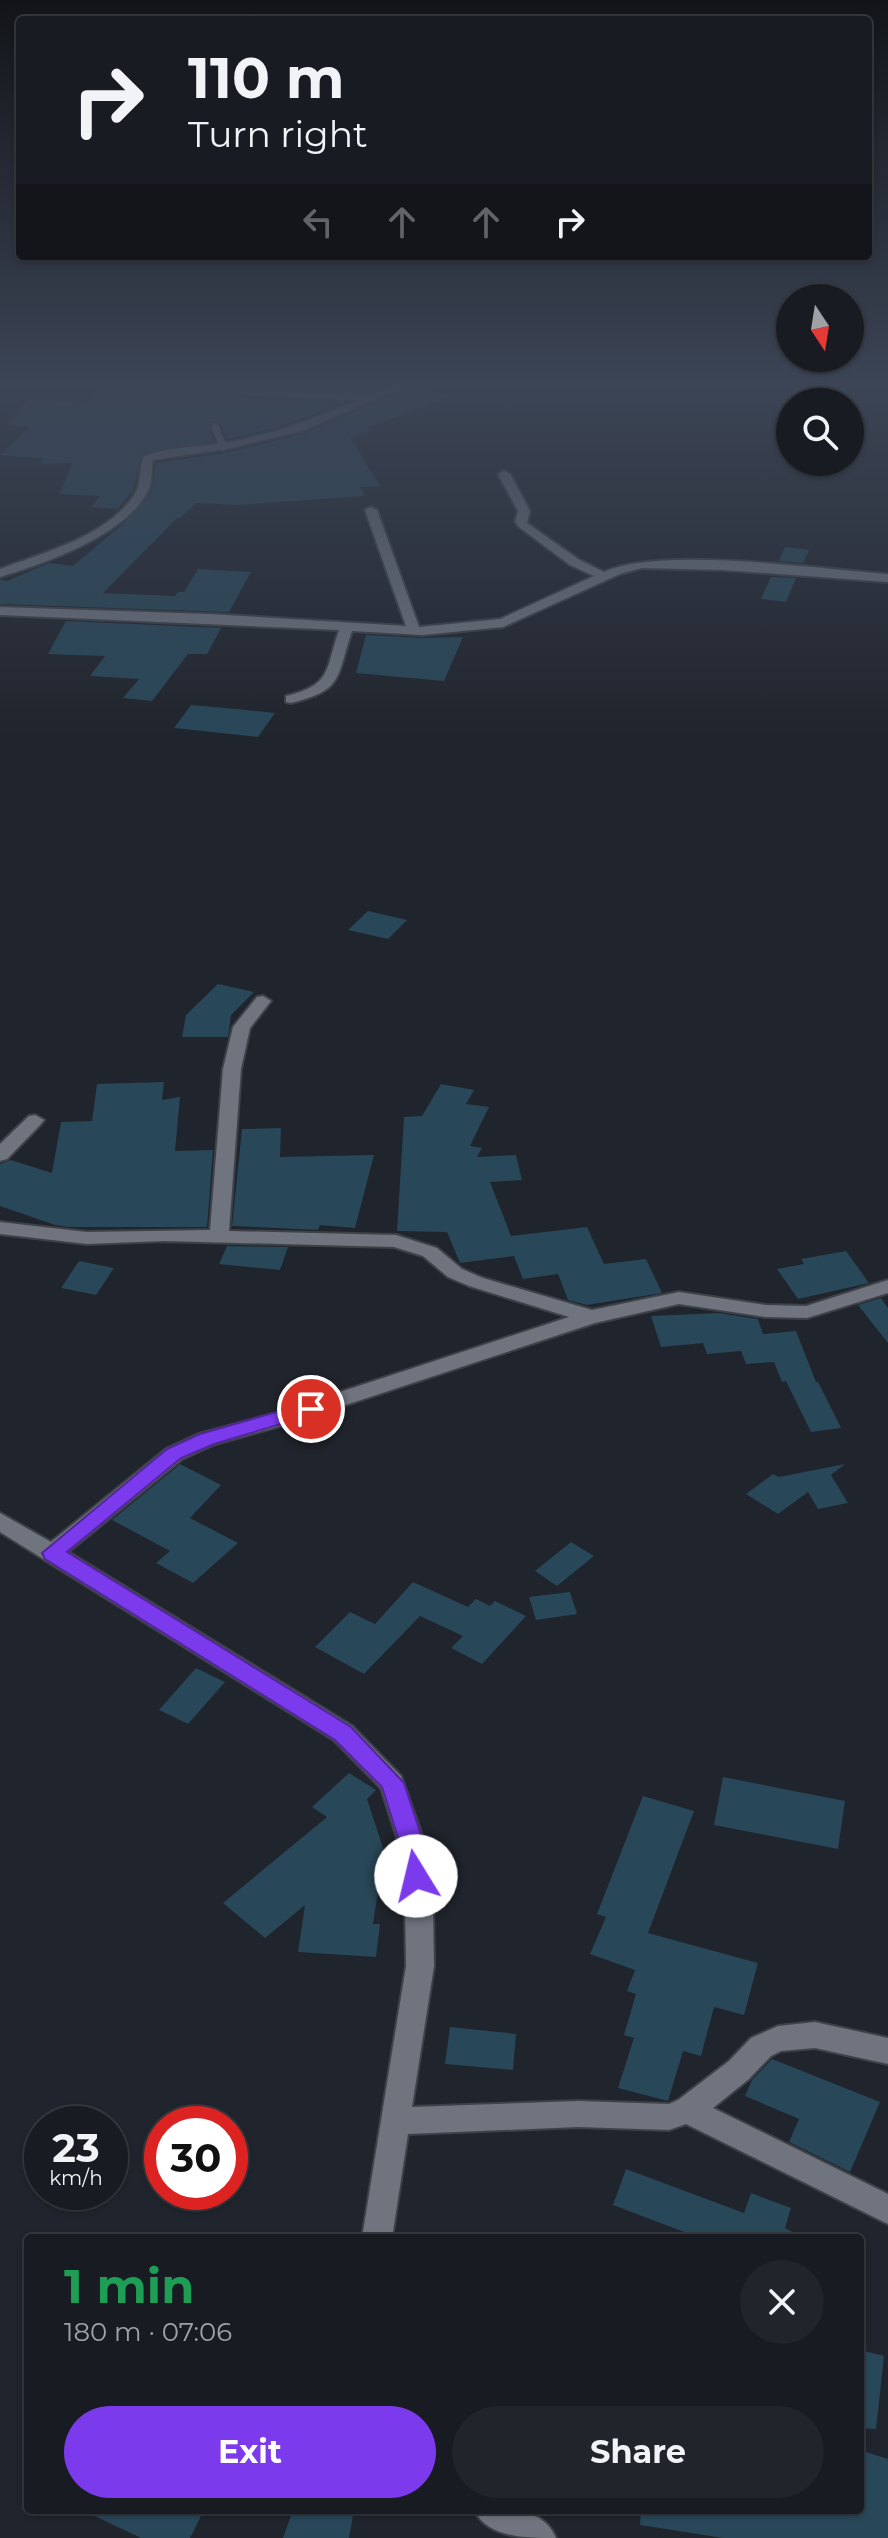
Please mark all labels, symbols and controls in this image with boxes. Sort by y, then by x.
text: 110 m [188,44,345,112]
icon: right [56,48,160,152]
text: Turn right [188,112,368,156]
icon: left [296,200,340,244]
icon: ahead [380,200,424,244]
icon: ahead [464,200,508,244]
icon: right [548,200,592,244]
north arrow [776,284,864,372]
map controls [776,284,864,476]
button: search [776,388,864,476]
pin [277,1375,345,1443]
icon: arrive [289,1387,333,1431]
position arrow [374,1834,458,1918]
speed limit sign: 30 [144,2106,248,2210]
text: 23 [52,2123,100,2172]
text: km/h [49,2166,103,2190]
text: 1 min [64,2257,194,2315]
button: close [740,2260,824,2344]
text: 180 m · 07:06 [64,2316,232,2348]
button: Exit [64,2406,436,2498]
button: Share [452,2406,824,2498]

